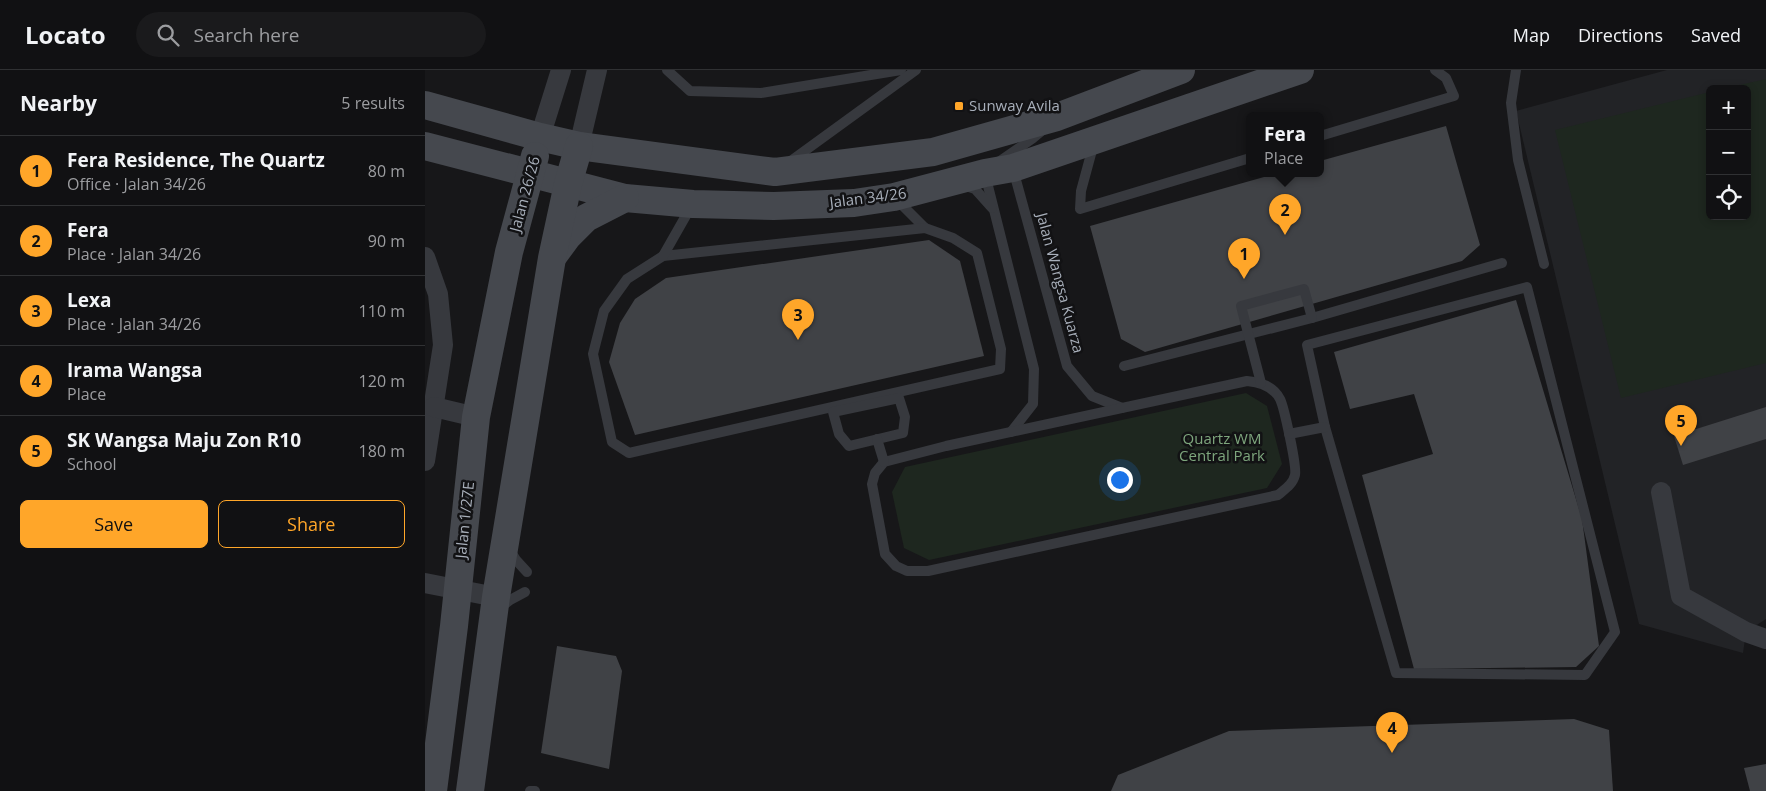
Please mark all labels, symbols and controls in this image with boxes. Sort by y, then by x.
search box [136,12,486,57]
text: Locato [25,18,106,51]
icon: search [154,21,182,49]
text: Search here [194,22,299,48]
text: Map [1513,23,1550,47]
text: Directions [1578,23,1663,47]
text: Saved [1691,23,1741,47]
map controls [1706,85,1751,220]
button: + [1706,85,1751,130]
text: Nearby [20,89,97,117]
text: 5 results [341,92,405,114]
place label: Sunway Avila [969,95,1060,115]
marker: Sunway Avila [953,100,965,112]
popup [1246,112,1324,177]
text: Fera [1264,121,1306,147]
button: − [1706,130,1751,175]
text: Fera Residence, The Quartz [67,147,325,173]
text: Place [1264,147,1303,169]
street label: Jalan 26/26 [504,154,544,236]
text: 1 [31,160,41,182]
text: 80 m [368,160,405,182]
text: Office · Jalan 34/26 [67,173,206,195]
button: locate [1706,175,1751,220]
street label: Jalan 34/26 [826,182,908,212]
pin: 2 [1269,194,1301,235]
street label: Jalan Wangsa Kuarza [1032,208,1089,355]
text: Fera [67,217,109,243]
text: 2 [31,230,41,252]
text: 90 m [368,230,405,252]
pin: 1 [1228,238,1260,279]
text: Place · Jalan 34/26 [67,243,201,265]
text: Lexa [67,287,111,313]
pin: 3 [782,299,814,340]
text: 3 [31,300,41,322]
text: 110 m [359,300,405,322]
text: Place · Jalan 34/26 [67,313,201,335]
text: Irama Wangsa [67,357,202,383]
text: 4 [31,370,41,392]
text: 120 m [359,370,405,392]
text: Place [67,383,106,405]
pin: 5 [1665,405,1697,446]
text: SK Wangsa Maju Zon R10 [67,427,301,453]
park label: Quartz WM Central Park [1179,428,1265,465]
text: 5 [31,440,41,462]
text: 180 m [359,440,405,462]
text: School [67,453,117,475]
your location [1107,467,1133,493]
street label: Jalan 1/27E [450,480,478,561]
button: Save [20,500,208,548]
button: Share [218,500,405,548]
pin: 4 [1376,712,1408,753]

